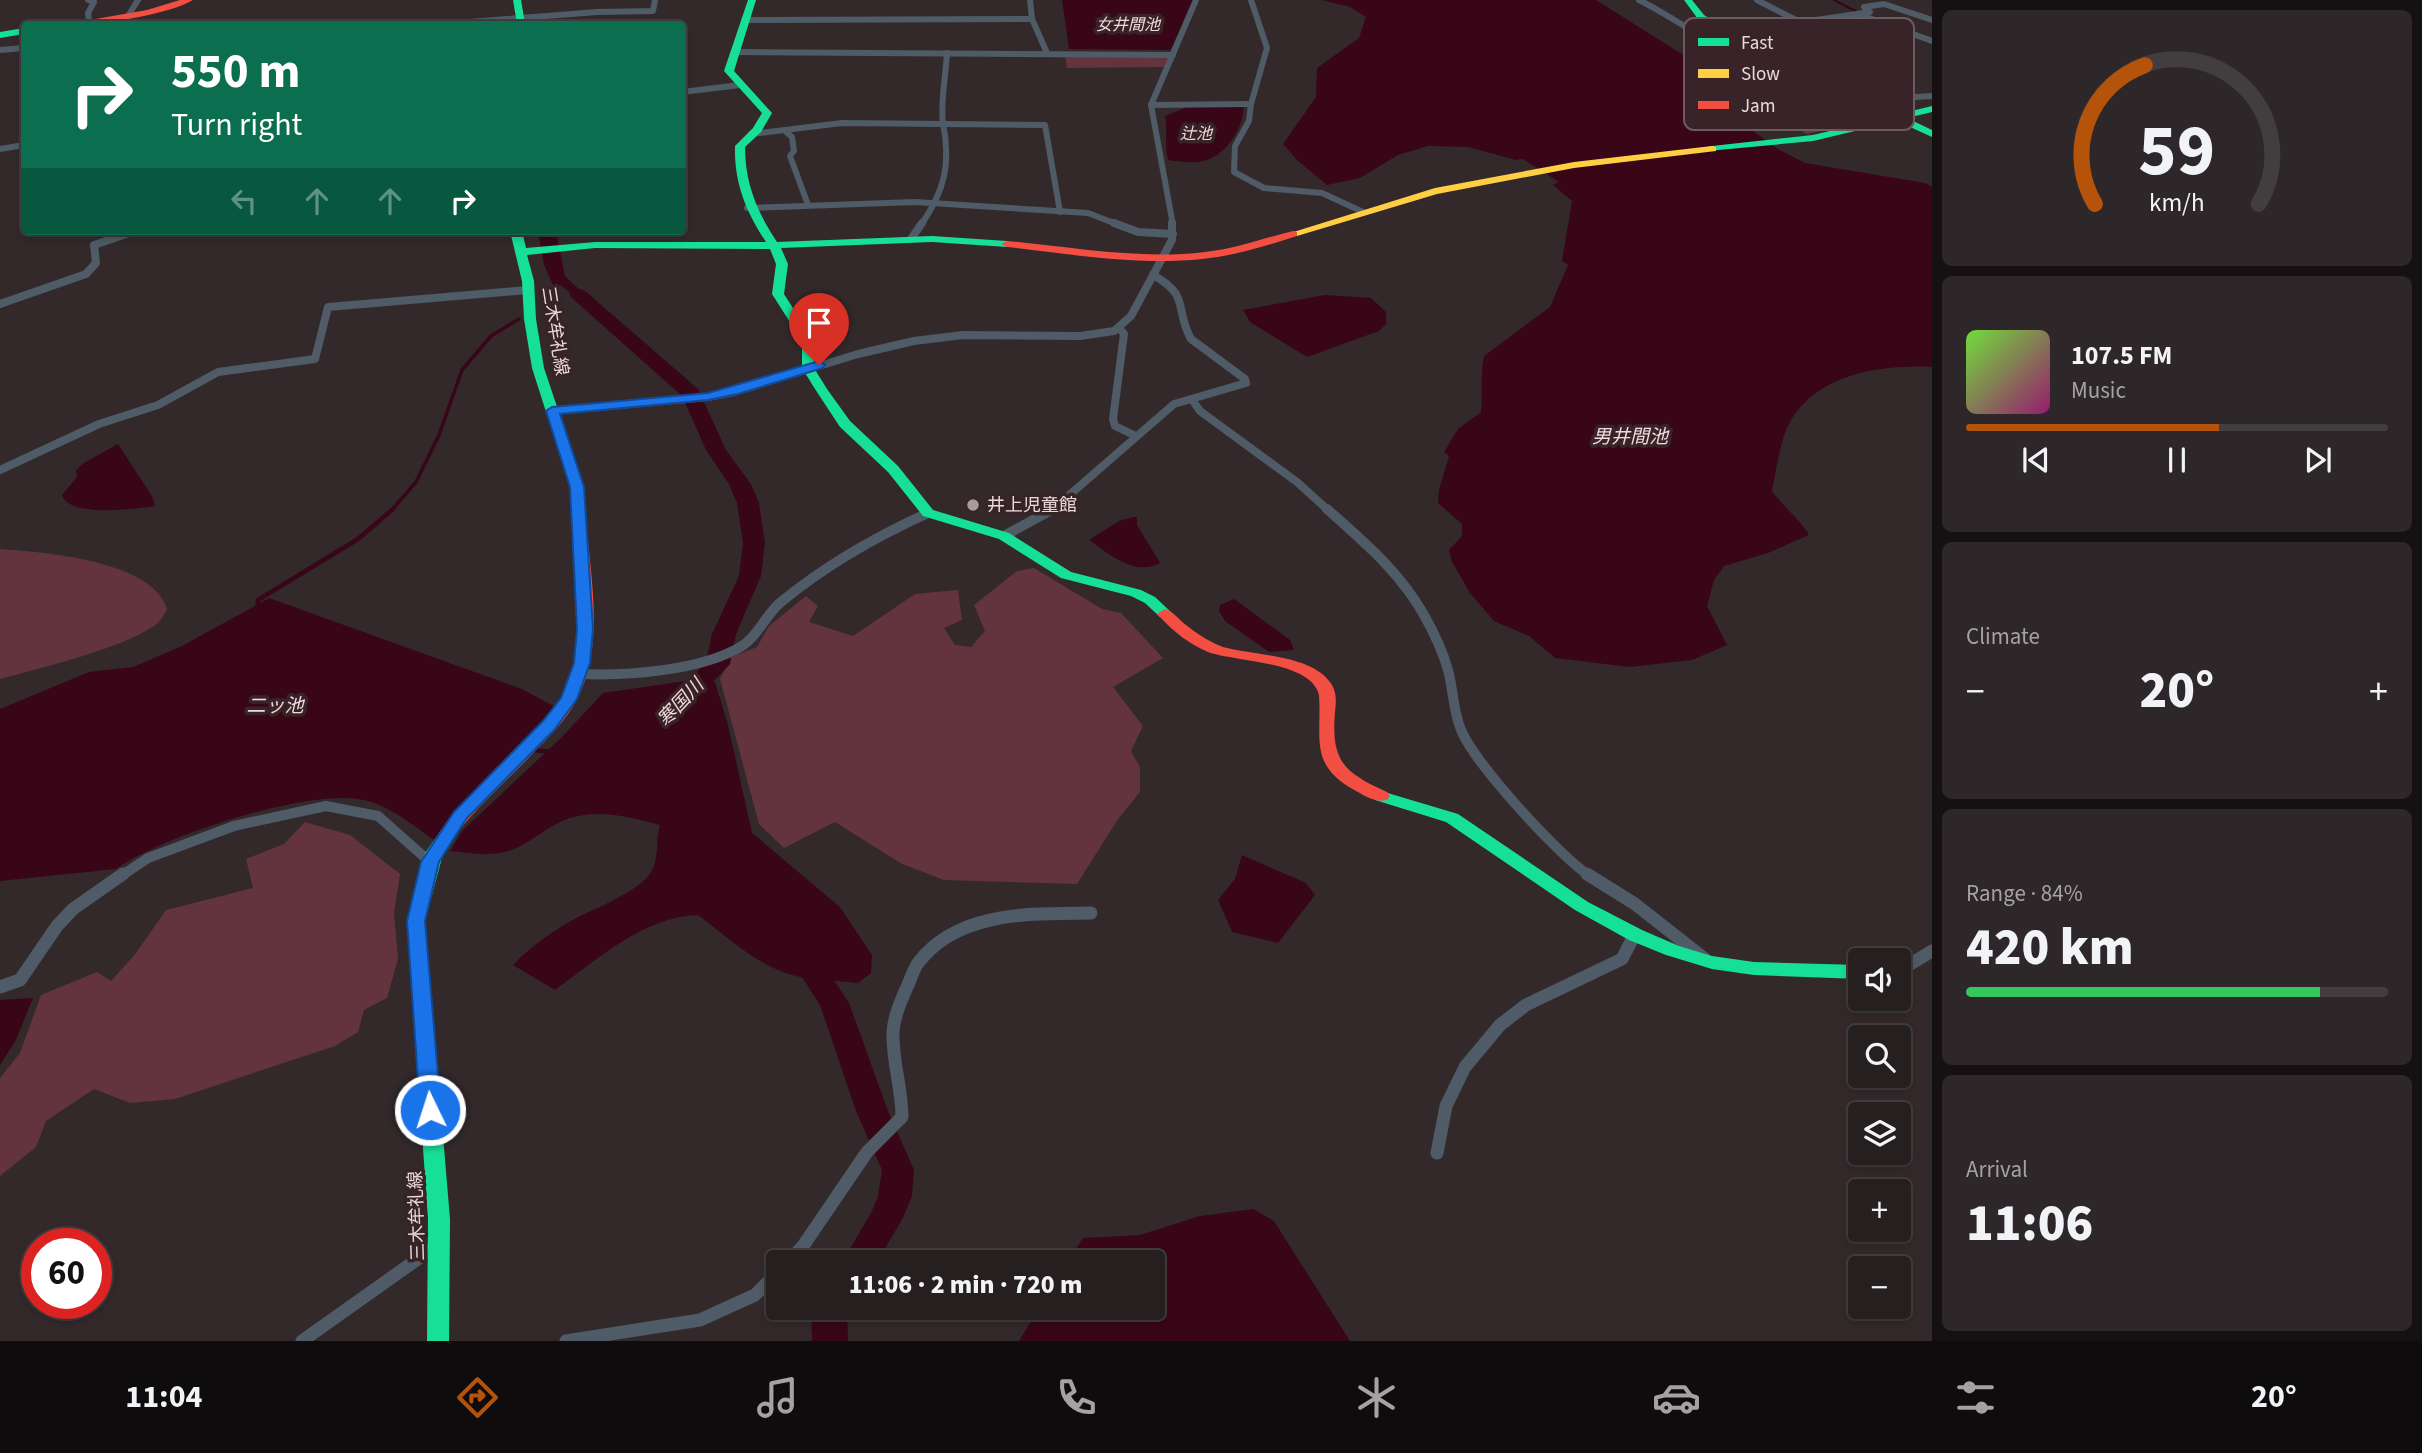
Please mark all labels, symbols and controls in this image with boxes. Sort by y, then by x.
water label: 女井間池 [1096,14,1162,36]
legend [1684,18,1914,130]
text: Fast [1741,30,1774,57]
text: 550 m [171,37,300,107]
icon: right [56,49,147,140]
text: Slow [1741,61,1780,88]
text: Jam [1741,93,1775,120]
text: 59 [2139,99,2215,203]
text: Turn right [171,102,302,148]
water label: 辻池 [1180,123,1214,145]
icon: left [225,182,263,220]
icon: ahead [298,182,336,220]
icon: ahead [371,182,409,220]
icon: right [444,182,482,220]
text: km/h [2149,185,2205,221]
street label: 三木牟礼線 [536,285,574,377]
pin [789,293,849,365]
icon: arrive [800,304,838,342]
text: 107.5 FM [2071,337,2172,374]
text: Music [2071,374,2126,407]
water label: 男井間池 [1592,424,1670,451]
icon: previous [2017,441,2055,479]
icon: pause [2158,441,2196,479]
icon: next [2299,441,2337,479]
place label: 井上児童館 [987,493,1077,518]
marker: 井上児童館 [965,497,981,513]
text: Climate [1966,620,2040,653]
text: 20° [2140,654,2214,728]
text: − [1966,665,1985,719]
text: + [2369,665,2388,719]
water label: 寒国川 [652,671,712,733]
water label: 二ッ池 [246,693,305,720]
text: Range · 84% [1966,877,2083,910]
text: 420 km [1966,911,2134,985]
map controls [1848,948,1911,1319]
button: sound [1848,948,1911,1011]
button: search [1848,1025,1911,1088]
position arrow [393,1073,467,1147]
button: layers [1848,1102,1911,1165]
text: Arrival [1966,1153,2028,1186]
street label: 三木牟礼線 [403,1171,431,1261]
button: + [1848,1179,1911,1242]
text: 11:06 [1966,1187,2093,1261]
speed limit sign: 60 [21,1228,112,1319]
button: − [1848,1256,1911,1319]
text: 11:06 · 2 min · 720 m [849,1266,1082,1303]
icon: directions [453,1373,502,1422]
icon: music [753,1373,802,1422]
icon: phone [1052,1373,1101,1422]
icon: climate [1352,1373,1401,1422]
icon: car [1652,1373,1701,1422]
icon: filters [1951,1373,2000,1422]
text: 11:04 [125,1374,203,1420]
text: 20° [2251,1374,2297,1420]

